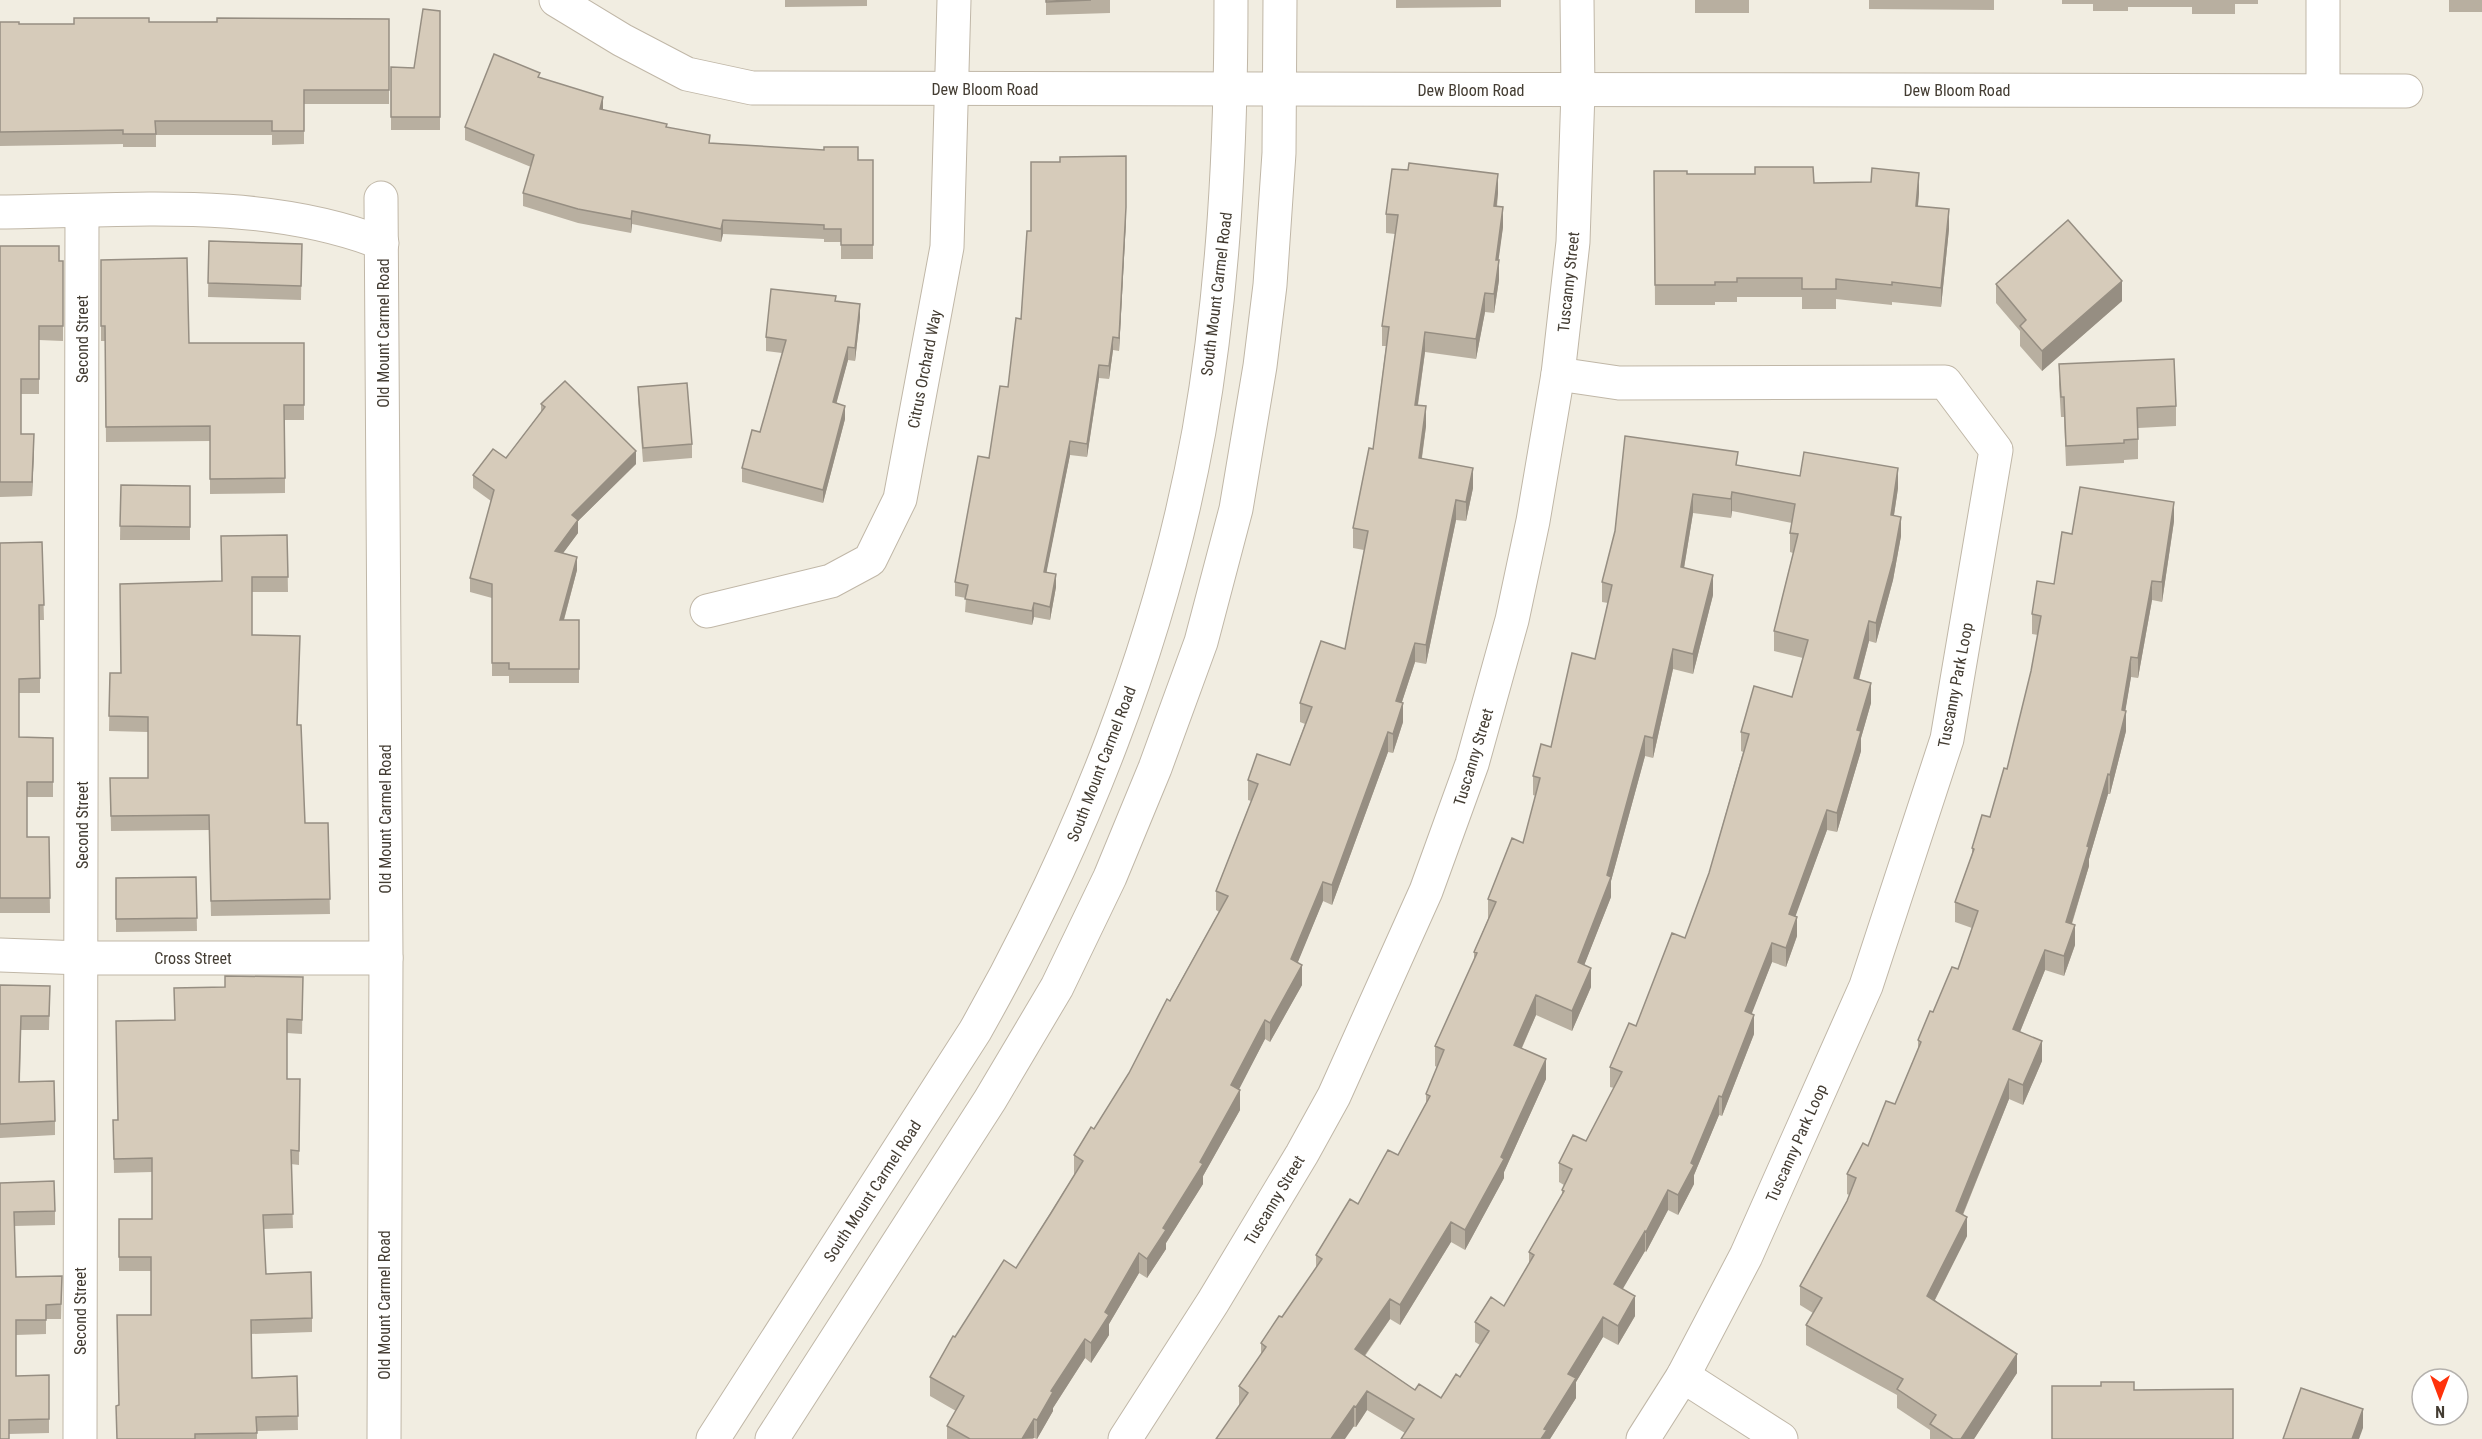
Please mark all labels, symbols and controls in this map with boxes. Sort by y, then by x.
street label: Dew Bloom Road [931,80,1039,99]
street label: Dew Bloom Road [1417,81,1525,100]
street label: Dew Bloom Road [1903,81,2011,100]
street label: South Mount Carmel Road [1197,211,1236,377]
street label: Tuscanny Street [1554,231,1583,333]
street label: Old Mount Carmel Road [374,258,393,408]
street label: Second Street [73,295,92,383]
street label: Citrus Orchard Way [904,308,945,430]
street label: Tuscanny Park Loop [1934,621,1977,749]
street label: South Mount Carmel Road [1063,684,1140,845]
street label: Tuscanny Street [1450,706,1497,808]
street label: Old Mount Carmel Road [376,744,395,894]
street label: Second Street [73,781,92,869]
street label: Cross Street [154,949,232,968]
street label: Tuscanny Park Loop [1762,1081,1831,1205]
street label: South Mount Carmel Road [820,1117,925,1266]
street label: Tuscanny Street [1240,1152,1309,1248]
street label: Old Mount Carmel Road [375,1230,394,1380]
street label: Second Street [71,1267,90,1355]
north arrow [2410,1367,2470,1427]
text: N [2435,1402,2445,1421]

